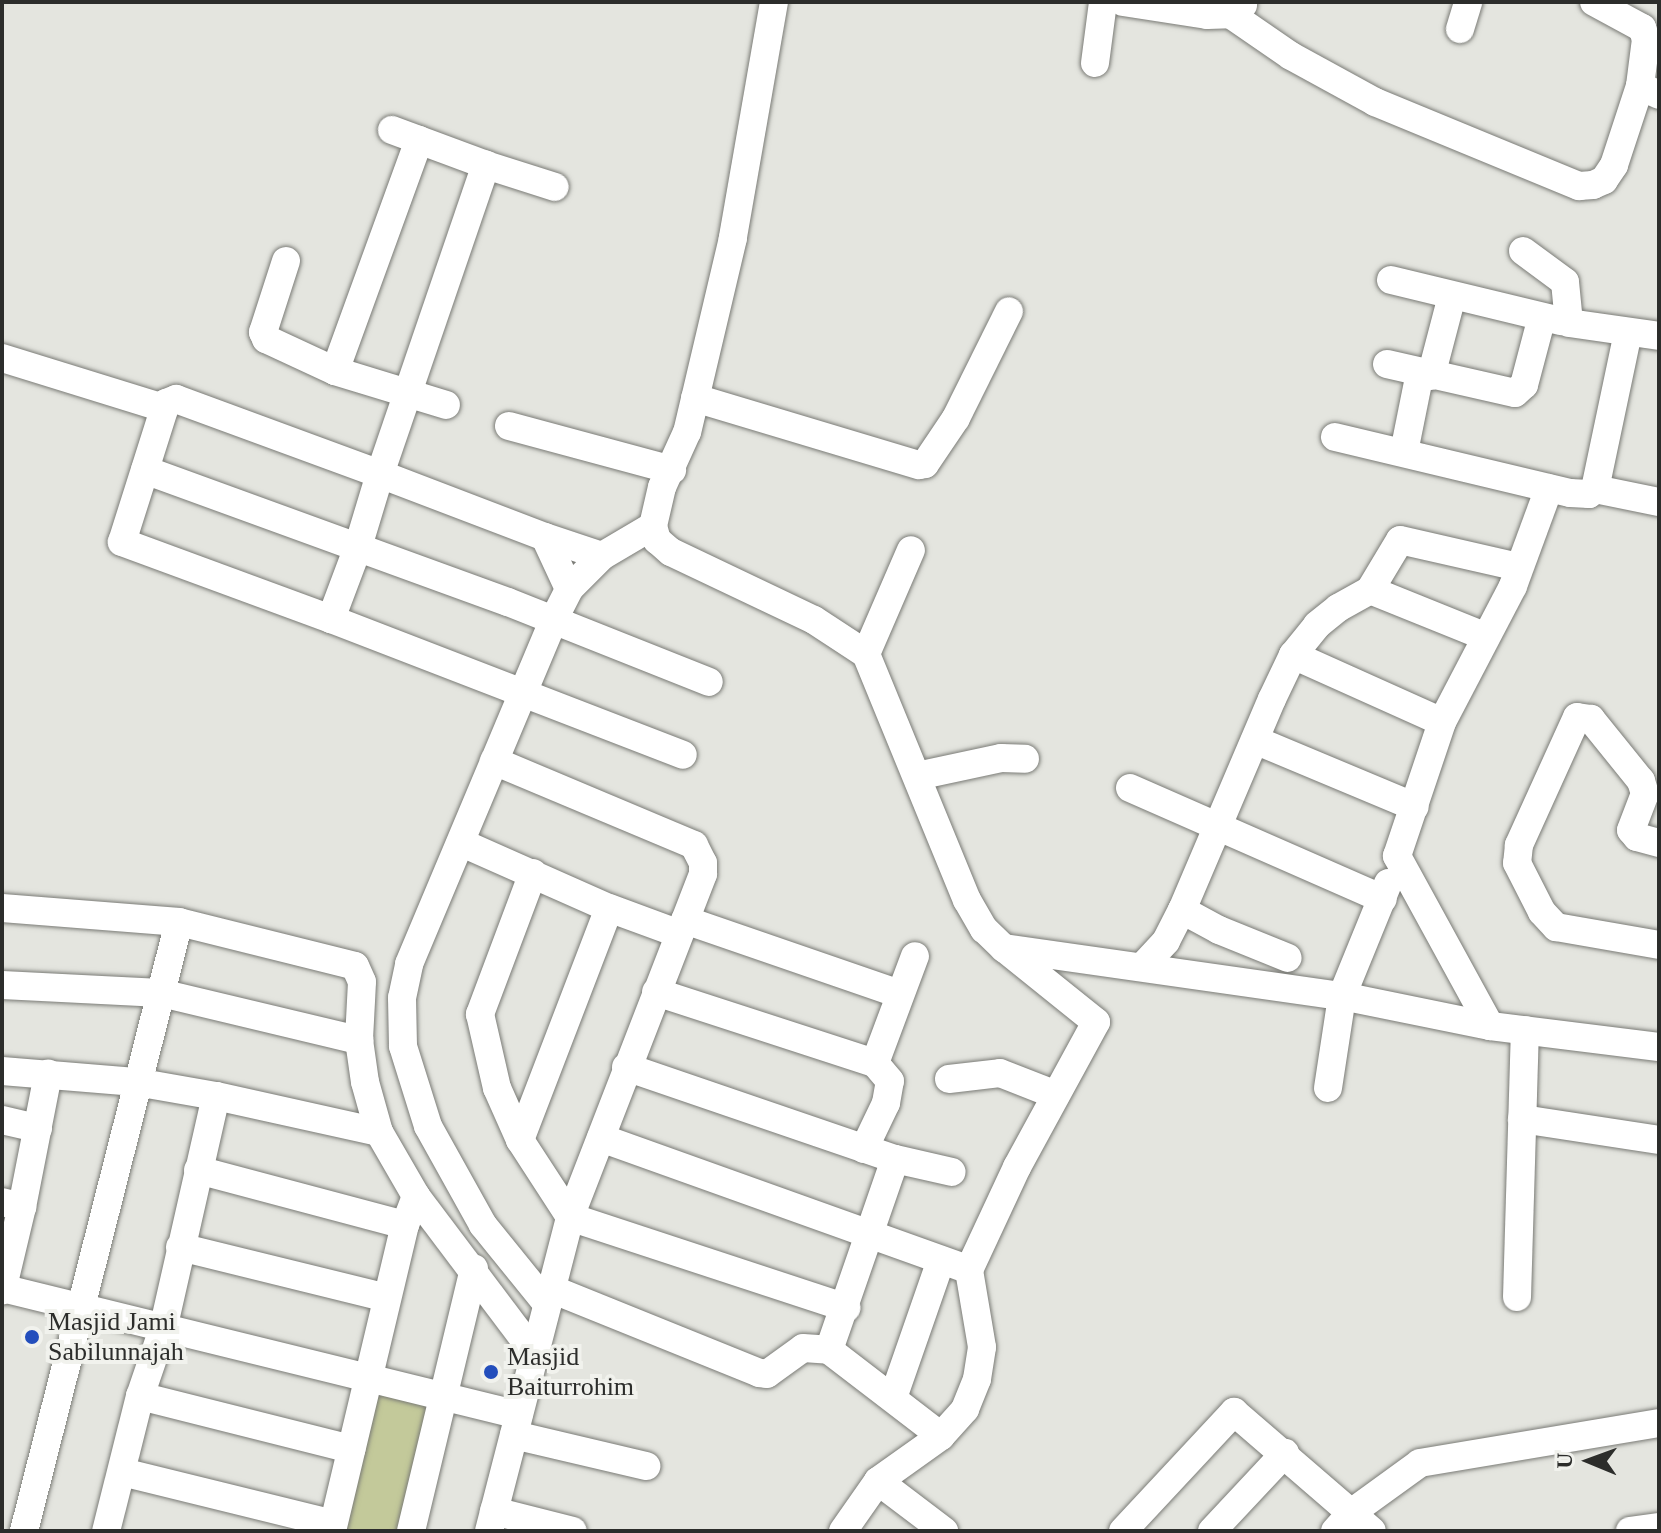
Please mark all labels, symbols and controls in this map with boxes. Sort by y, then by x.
place label: Masjid Jami Sabilunnajah [48,1306,184,1368]
marker: Masjid Jami Sabilunnajah [23,1328,41,1346]
place label: Masjid Baiturrohim [507,1341,634,1402]
marker: Masjid Baiturrohim [482,1363,500,1381]
north arrow [1549,1421,1629,1501]
text: U [1552,1452,1577,1469]

